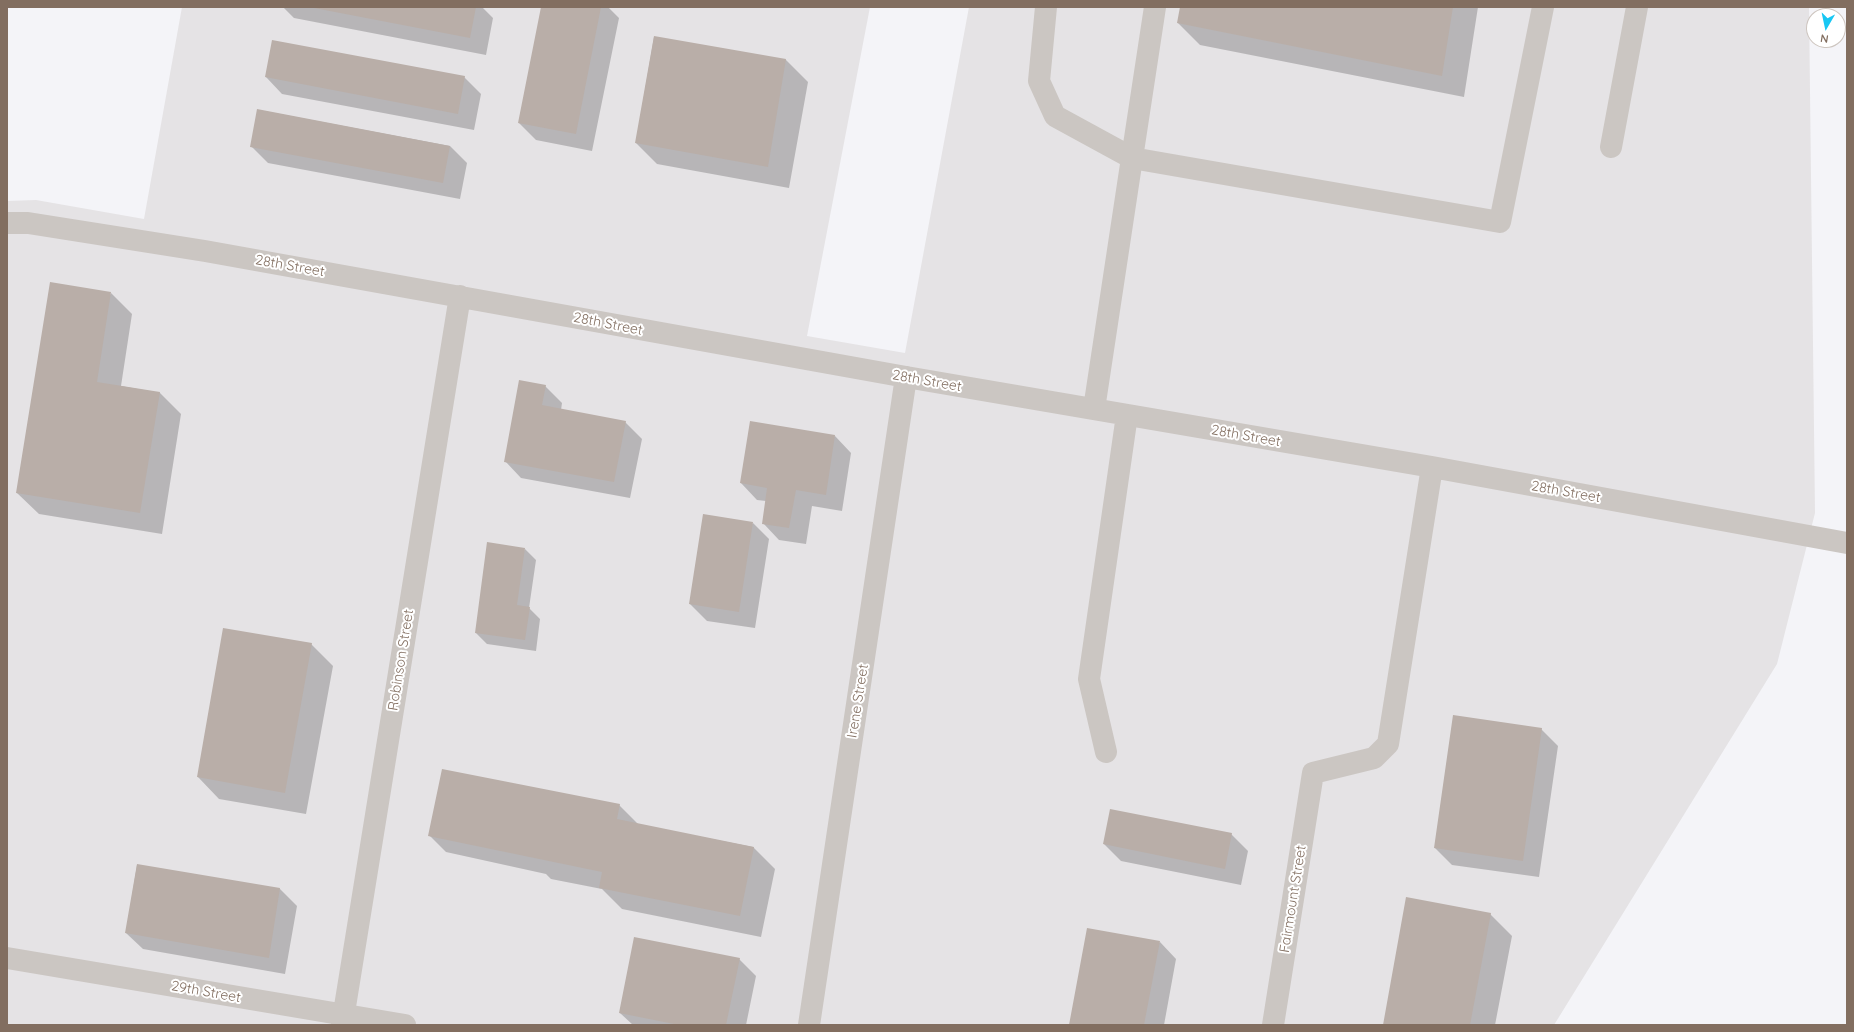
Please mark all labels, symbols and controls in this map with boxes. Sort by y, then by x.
north arrow [1806,8,1846,48]
text: N [1819,31,1829,46]
street label: 28th Street [254,252,326,280]
street label: 28th Street [572,309,644,339]
street label: 28th Street [891,367,963,395]
street label: 28th Street [1210,422,1282,450]
street label: 28th Street [1530,478,1602,506]
street label: Robinson Street [385,608,417,712]
street label: Irene Street [844,663,872,739]
street label: Fairmount Street [1276,844,1310,954]
street label: 29th Street [170,978,242,1006]

